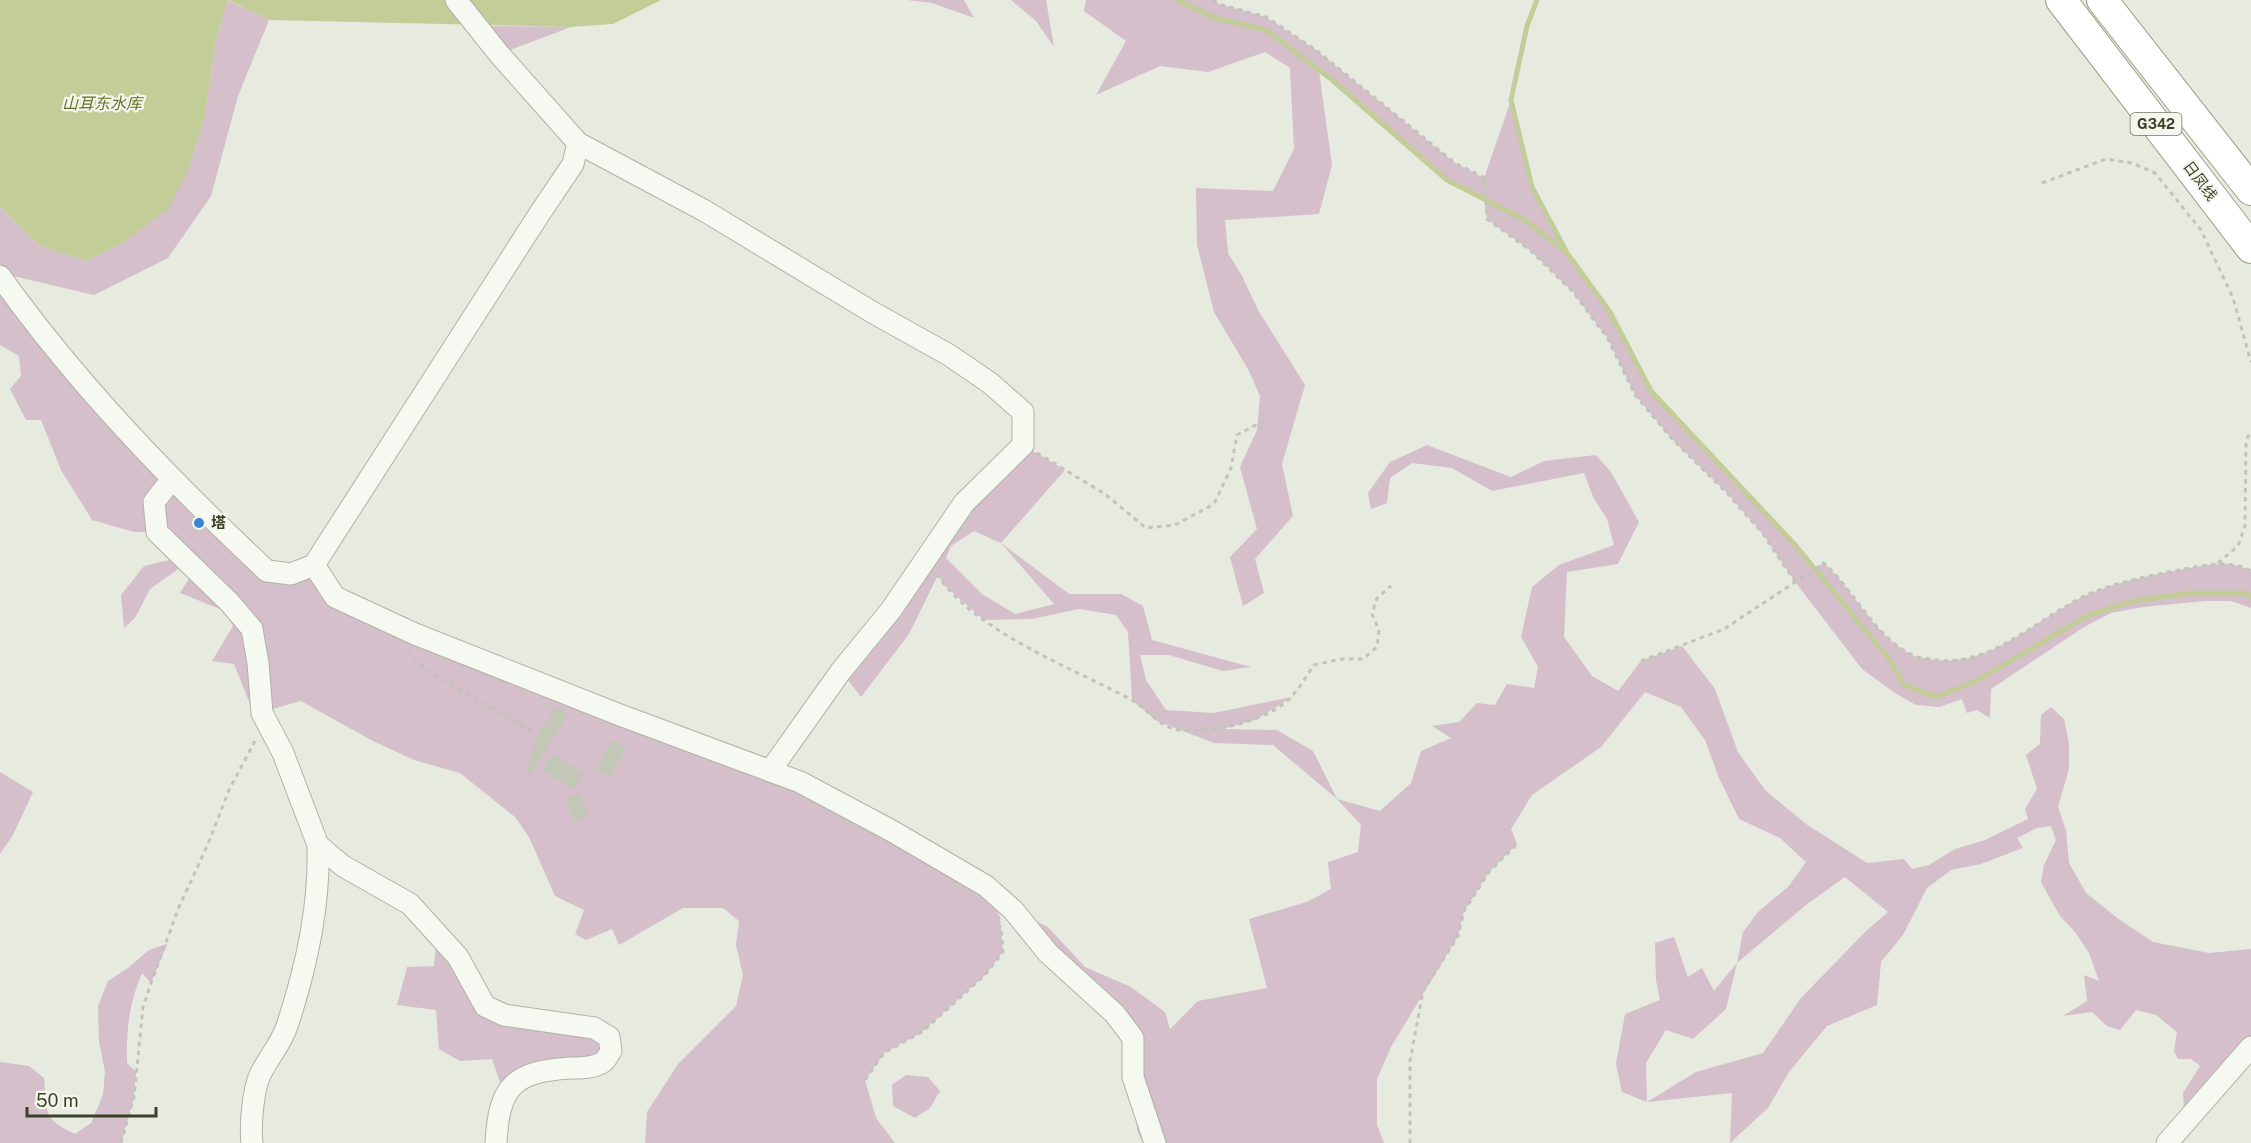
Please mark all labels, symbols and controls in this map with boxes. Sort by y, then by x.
water label: 山耳东水库 [62,94,145,113]
road number: G342 [2130,113,2182,135]
street label: 日凤线 [2180,158,2221,204]
place label: 塔 [211,514,226,531]
marker: 塔 [192,516,206,530]
scale bar [27,1080,156,1118]
text: 50 m [36,1090,79,1111]

